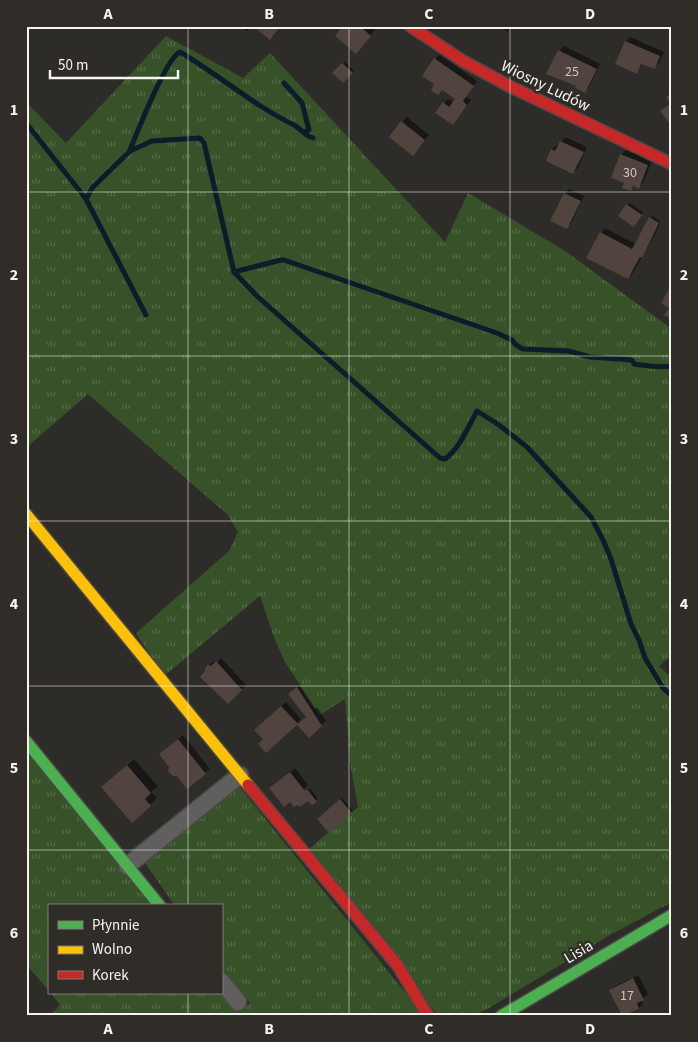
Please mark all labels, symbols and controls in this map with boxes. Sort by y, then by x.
text: A [102,3,113,25]
text: B [264,3,274,25]
text: C [424,3,434,25]
text: D [585,3,595,25]
scale bar [50,48,178,80]
text: 50 m [58,55,88,76]
street label: Wiosny Ludów [497,55,594,117]
house number: 25 [565,62,579,82]
text: 1 [10,99,18,121]
text: 1 [680,99,688,121]
house number: 30 [623,163,637,183]
text: 2 [10,264,18,286]
text: 2 [680,264,688,286]
text: 3 [10,428,18,450]
text: 3 [680,428,688,450]
text: 4 [10,593,19,615]
text: 4 [680,593,689,615]
text: 5 [10,757,18,779]
text: 5 [680,757,688,779]
legend [48,904,222,994]
text: Płynnie [92,915,140,936]
text: 6 [10,922,18,944]
text: 6 [680,922,688,944]
street label: Lisia [560,935,597,969]
text: Wolno [92,939,132,960]
text: Korek [92,965,129,986]
house number: 17 [620,986,634,1006]
text: A [102,1018,113,1040]
text: B [264,1018,274,1040]
text: C [424,1018,434,1040]
text: D [585,1018,595,1040]

